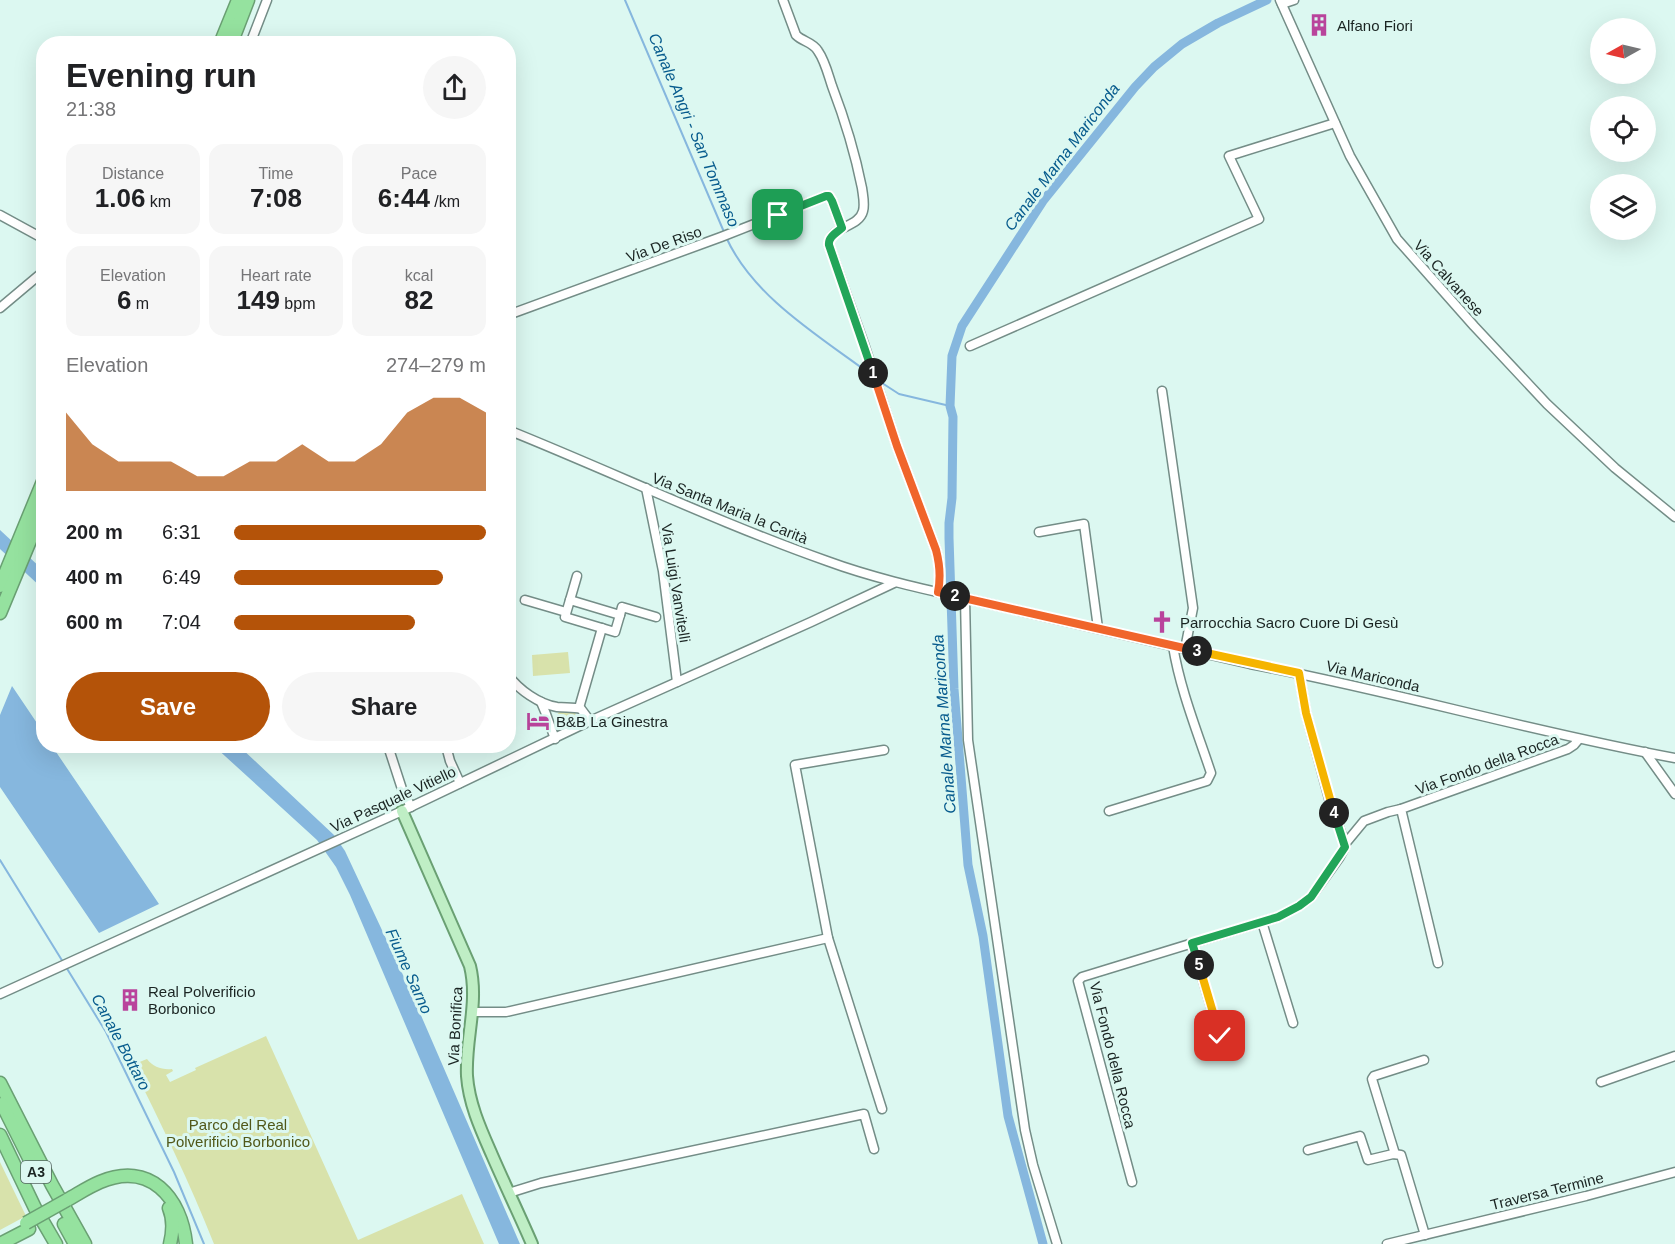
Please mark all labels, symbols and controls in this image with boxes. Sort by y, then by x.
building icon: Alfano Fiori [1306,12,1332,38]
place label: Alfano Fiori [1337,17,1413,34]
north arrow [1590,18,1656,84]
map controls [1590,18,1656,240]
water label: Canale Angri - San Tommaso [645,31,743,229]
button: share [423,56,486,119]
text: Evening run [66,57,257,94]
water label: Canale Marna Mariconda [1001,80,1123,234]
button: locate [1590,96,1656,162]
text: 21:38 [66,98,116,120]
text: Distance [102,165,164,182]
text: Time [259,165,293,182]
text: Pace [401,165,437,182]
button: layers [1590,174,1656,240]
text: 1.06 [95,183,145,213]
text: 7:08 [250,183,302,213]
text: 6:44 [378,183,430,213]
pin [752,189,803,240]
text: km [145,193,171,210]
text: /km [430,193,460,210]
icon: arrive [761,198,794,231]
street label: Via De Riso [624,223,704,265]
street label: Via Calvanese [1410,236,1488,320]
text: Elevation [100,267,166,284]
text: Heart rate [240,267,312,284]
text: kcal [405,267,433,284]
text: 6 [117,285,131,315]
text: 149 [237,285,280,315]
text: 82 [405,285,433,315]
text: m [131,295,149,312]
text: bpm [280,295,315,312]
text: Elevation [66,354,148,376]
text: 274–279 m [386,354,486,376]
pin: 1 [858,358,888,388]
text: 1 [869,364,877,381]
street label: Via Santa Maria la Carità [650,469,811,547]
text: 200 m [66,521,123,543]
text: 6:31 [162,521,201,543]
street label: Via Luigi Vanvitelli [658,522,694,644]
text: 400 m [66,566,123,588]
text: 6:49 [162,566,201,588]
pin: 2 [940,581,970,611]
text: 2 [951,587,959,604]
church icon: Parrocchia Sacro Cuore Di Gesù [1149,609,1175,635]
text: 600 m [66,611,123,633]
text: 7:04 [162,611,201,633]
place label: Parrocchia Sacro Cuore Di Gesù [1180,614,1398,631]
water label: Canale Marna Mariconda [929,634,959,814]
pin: 3 [1182,636,1212,666]
text: 3 [1193,642,1201,659]
street label: Via Mariconda [1325,657,1422,695]
button: Save [66,672,270,741]
button: Share [282,672,486,741]
hotel icon: B&B La Ginestra [525,708,551,734]
place label: B&B La Ginestra [556,713,668,730]
street label: Via Fondo della Rocca [1413,730,1561,798]
street label: Via Pasquale Vitiello [328,763,458,835]
pin: 4 [1319,798,1349,828]
text: 4 [1330,804,1338,821]
water label: Fiume Sarno [383,926,435,1016]
pin: 5 [1184,950,1214,980]
text: 5 [1195,956,1203,973]
street label: Via Fondo della Rocca [1087,980,1140,1131]
place label: Real Polverificio Borbonico [148,983,256,1017]
street label: Via Bonifica [444,985,466,1066]
building icon: Real Polverificio Borbonico [117,987,143,1013]
water label: Canale Bottaro [88,991,154,1093]
pin [1194,1010,1245,1061]
icon: check [1203,1019,1236,1052]
park label: Parco del Real Polverificio Borbonico [166,1116,310,1150]
road number: A3 [21,1161,51,1183]
street label: Traversa Termine [1489,1169,1605,1213]

